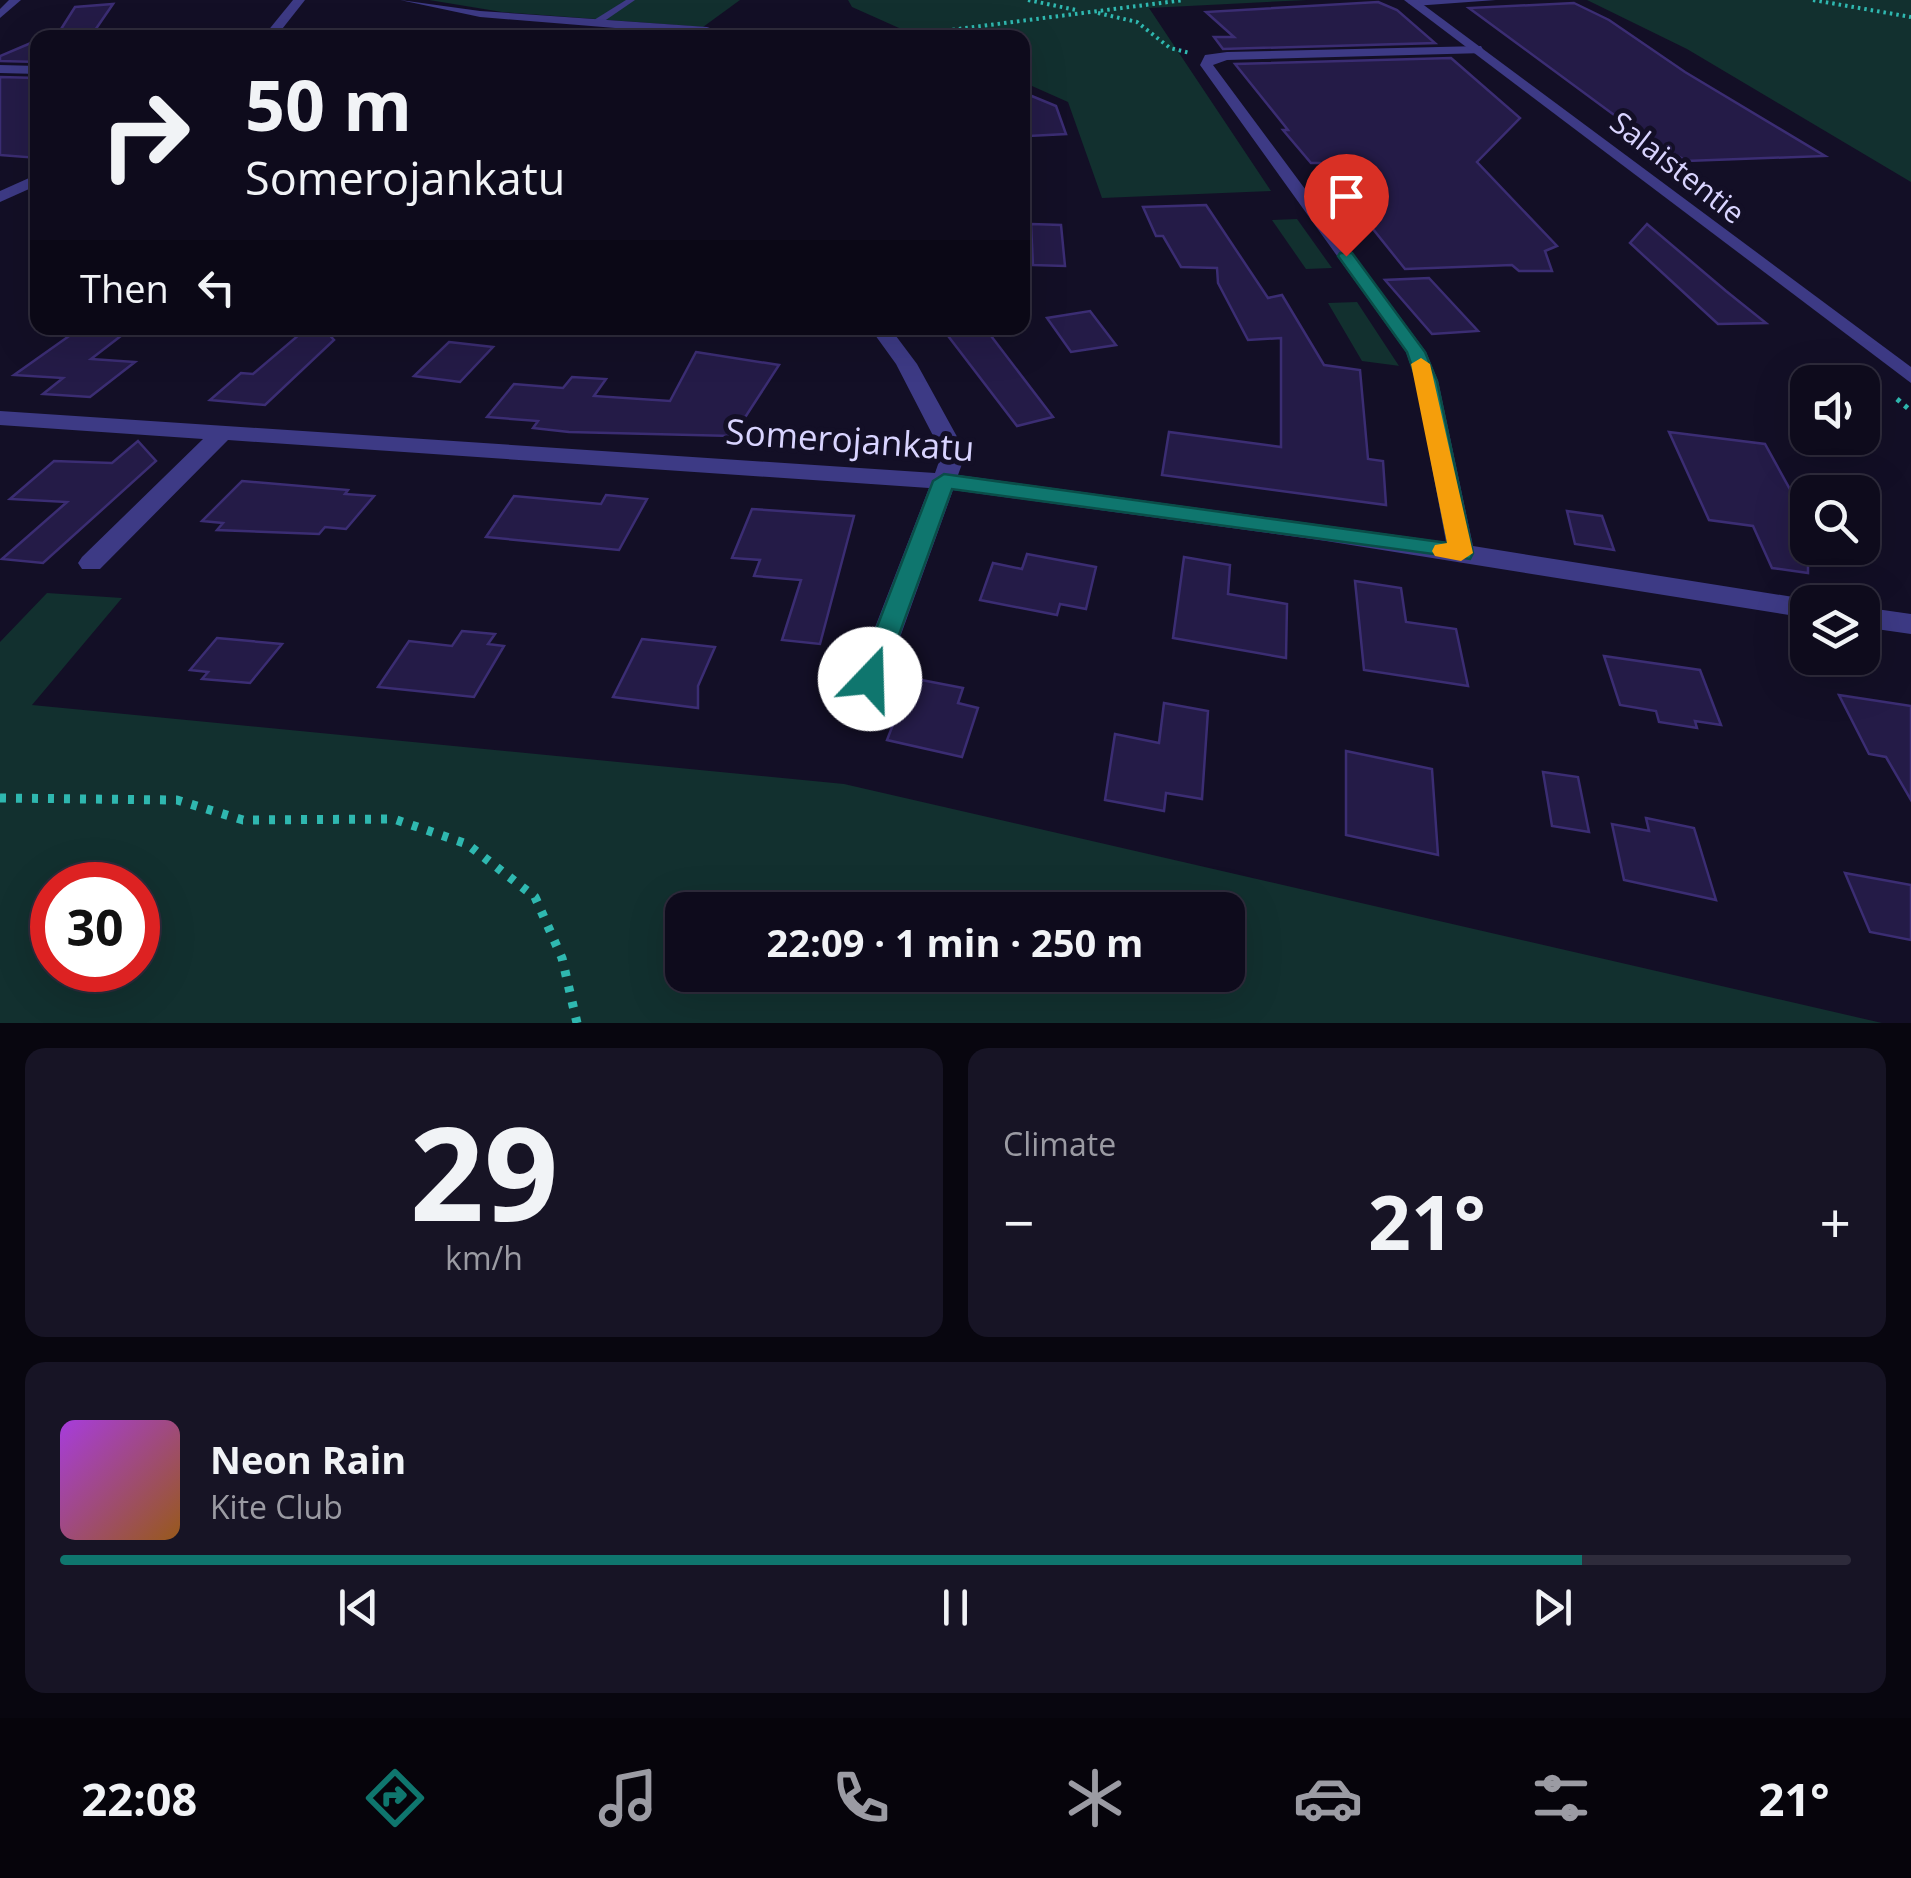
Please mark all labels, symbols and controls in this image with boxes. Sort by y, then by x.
text: 50 m [245,56,412,152]
icon: right [80,70,210,200]
street label: Salaistentie [1602,102,1754,232]
text: Somerojankatu [245,147,565,208]
pin [1304,154,1389,257]
icon: arrive [1319,169,1374,224]
icon: left [189,260,244,315]
text: Then [80,262,169,314]
map controls [1790,365,1880,675]
button: sound [1790,365,1880,455]
street label: Somerojankatu [724,407,976,471]
button: search [1790,475,1880,565]
button: layers [1790,585,1880,675]
position arrow [818,627,922,731]
speed limit sign: 30 [30,862,160,992]
text: 22:09 · 1 min · 250 m [767,916,1143,968]
text: 29 [410,1082,558,1259]
text: Climate [1003,1122,1116,1165]
text: 21° [1368,1170,1486,1272]
text: − [1003,1184,1034,1259]
text: + [1820,1184,1851,1259]
text: km/h [445,1236,523,1279]
text: Neon Rain [210,1433,406,1485]
text: Kite Club [210,1485,343,1528]
icon: previous [331,1580,386,1635]
icon: pause [928,1580,983,1635]
icon: next [1525,1580,1580,1635]
icon: directions [360,1763,430,1833]
icon: music [593,1763,663,1833]
icon: phone [826,1763,896,1833]
icon: climate [1060,1763,1130,1833]
icon: car [1293,1763,1363,1833]
icon: filters [1526,1763,1596,1833]
text: 22:08 [82,1768,197,1829]
text: 21° [1759,1768,1829,1829]

